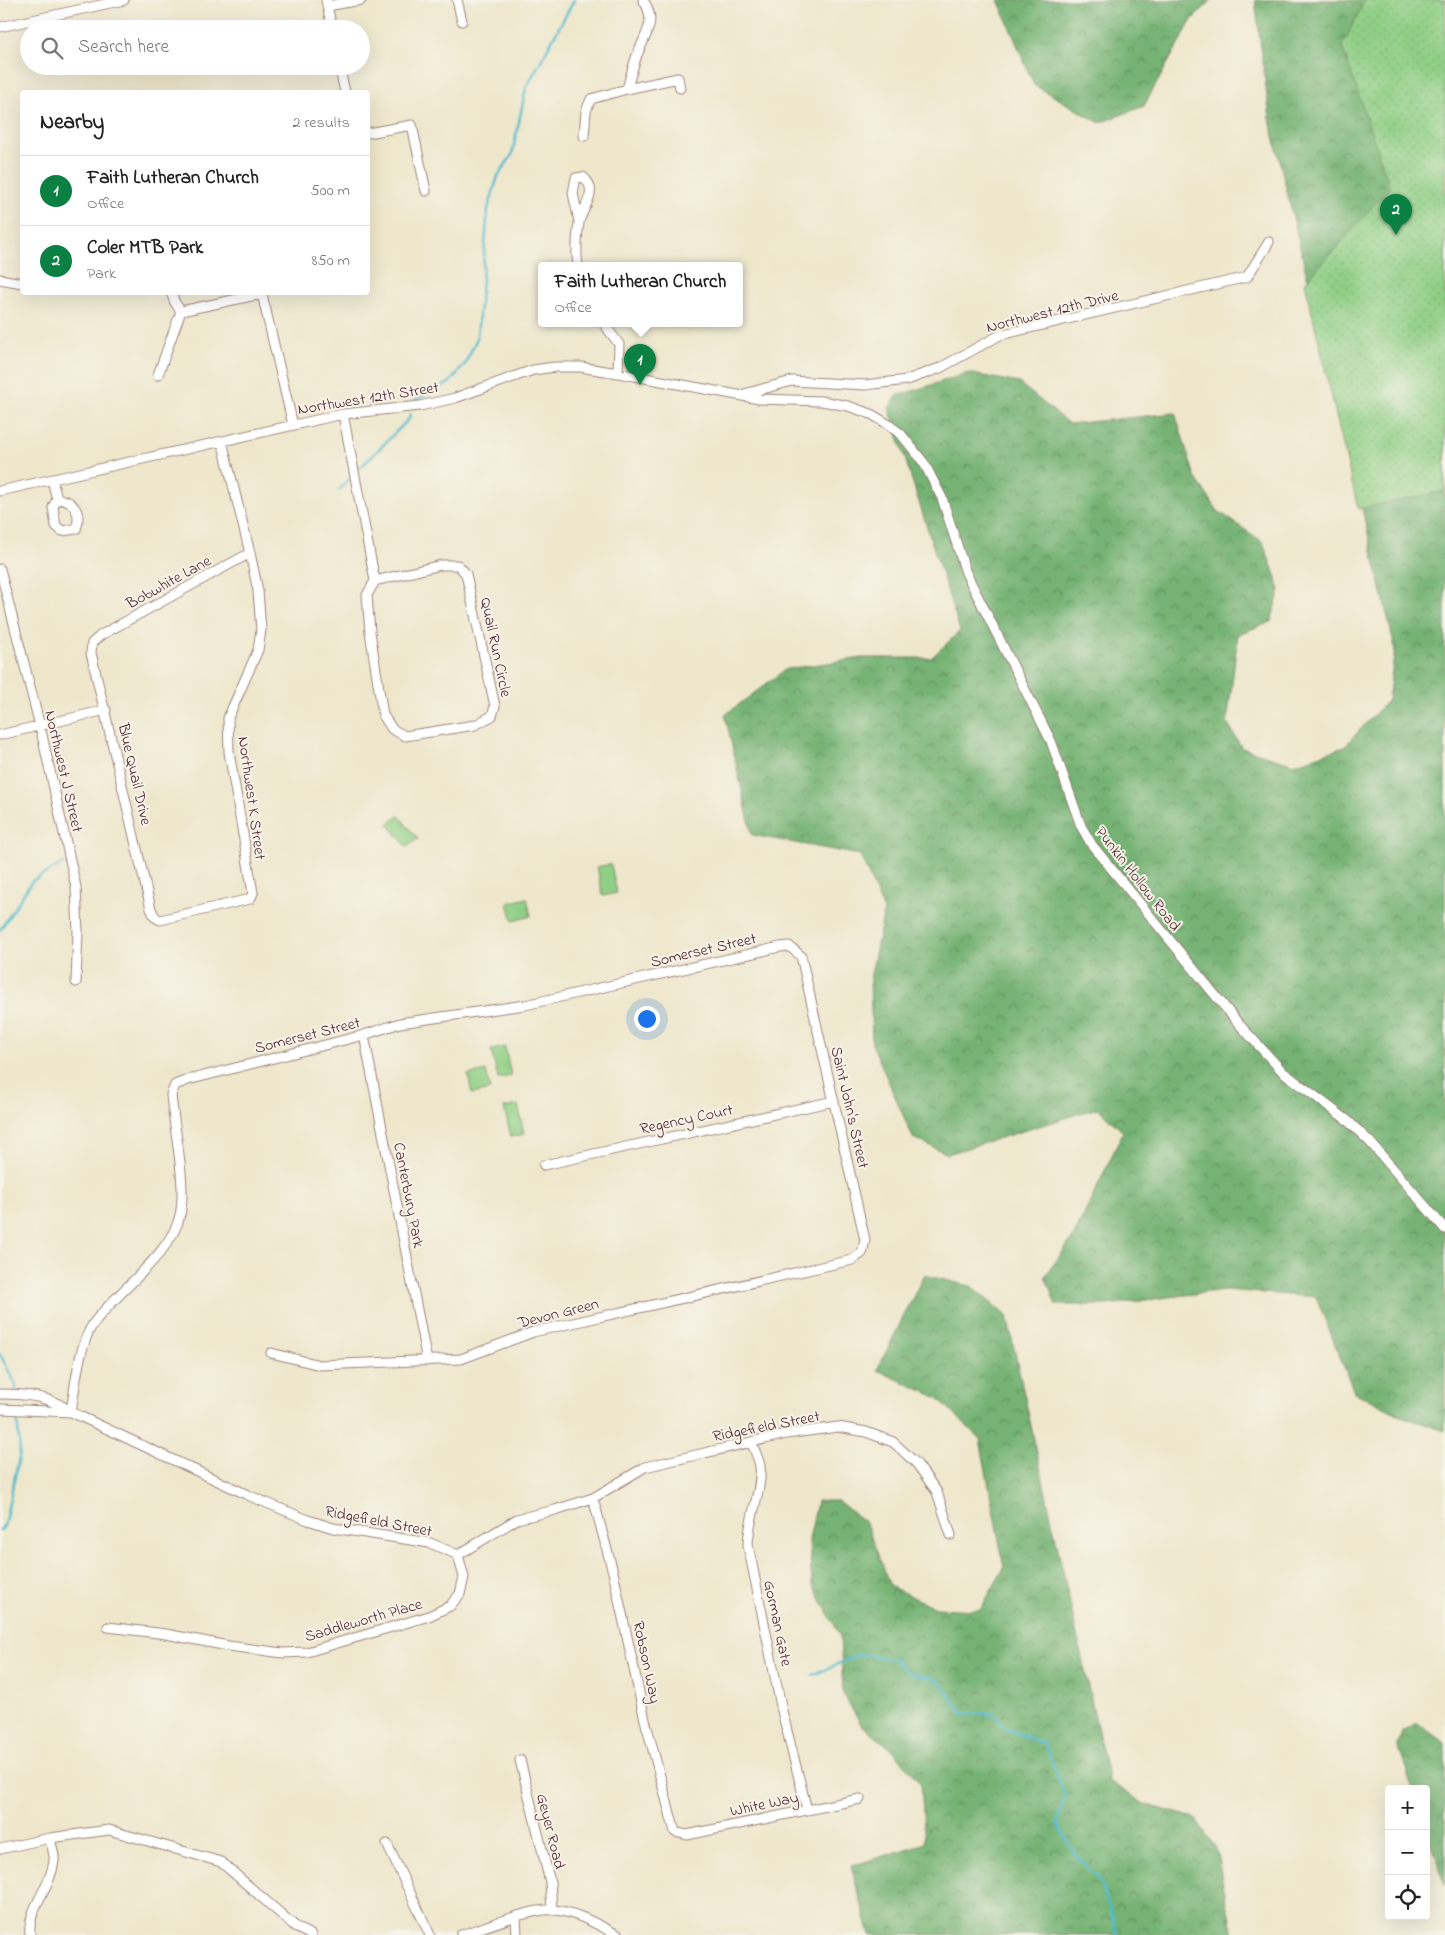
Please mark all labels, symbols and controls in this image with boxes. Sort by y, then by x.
search box [20,20,370,75]
icon: search [38,34,66,62]
text: Search here [78,34,169,61]
text: Nearby [40,108,104,138]
text: 2 results [292,111,350,135]
text: Faith Lutheran Church [87,165,259,192]
text: 1 [53,179,59,203]
text: 500 m [311,179,350,203]
text: Office [87,192,124,216]
pin: 2 [1380,194,1412,235]
text: Coler MTB Park [87,235,203,262]
text: 2 [52,249,60,273]
text: 850 m [312,249,350,273]
text: Park [87,262,116,286]
popup [538,262,743,327]
text: Faith Lutheran Church [555,269,726,296]
street label: Northwest 12th Drive [984,284,1122,340]
text: Office [555,296,592,320]
pin: 1 [624,344,656,385]
street label: Northwest 12th Street [296,376,441,422]
street label: Bobwhite Lane [121,549,217,616]
street label: Quail Run Circle [473,596,517,700]
street label: Northwest J Street [37,708,89,835]
street label: Blue Quail Drive [110,720,158,829]
street label: Northwest K Street [230,735,272,862]
street label: Punkin Hollow Road [1089,822,1186,937]
street label: Somerset Street [648,927,759,975]
your location [634,1006,660,1032]
street label: Somerset Street [252,1011,363,1061]
street label: Saint John's Street [823,1044,875,1171]
street label: Regency Court [638,1098,736,1142]
street label: Canterbury Park [386,1141,430,1251]
street label: Devon Green [515,1292,602,1336]
street label: Ridgefield Street [711,1405,823,1449]
street label: Ridgefield Street [323,1500,435,1544]
street label: Gorman Gate [756,1578,798,1669]
street label: Saddleworth Place [302,1592,426,1649]
street label: Robson Way [626,1619,666,1706]
map controls [1385,1785,1430,1920]
button: + [1385,1785,1430,1830]
street label: White Way [728,1786,801,1824]
street label: Geyer Road [529,1791,571,1872]
button: − [1385,1830,1430,1875]
button: locate [1385,1875,1430,1920]

